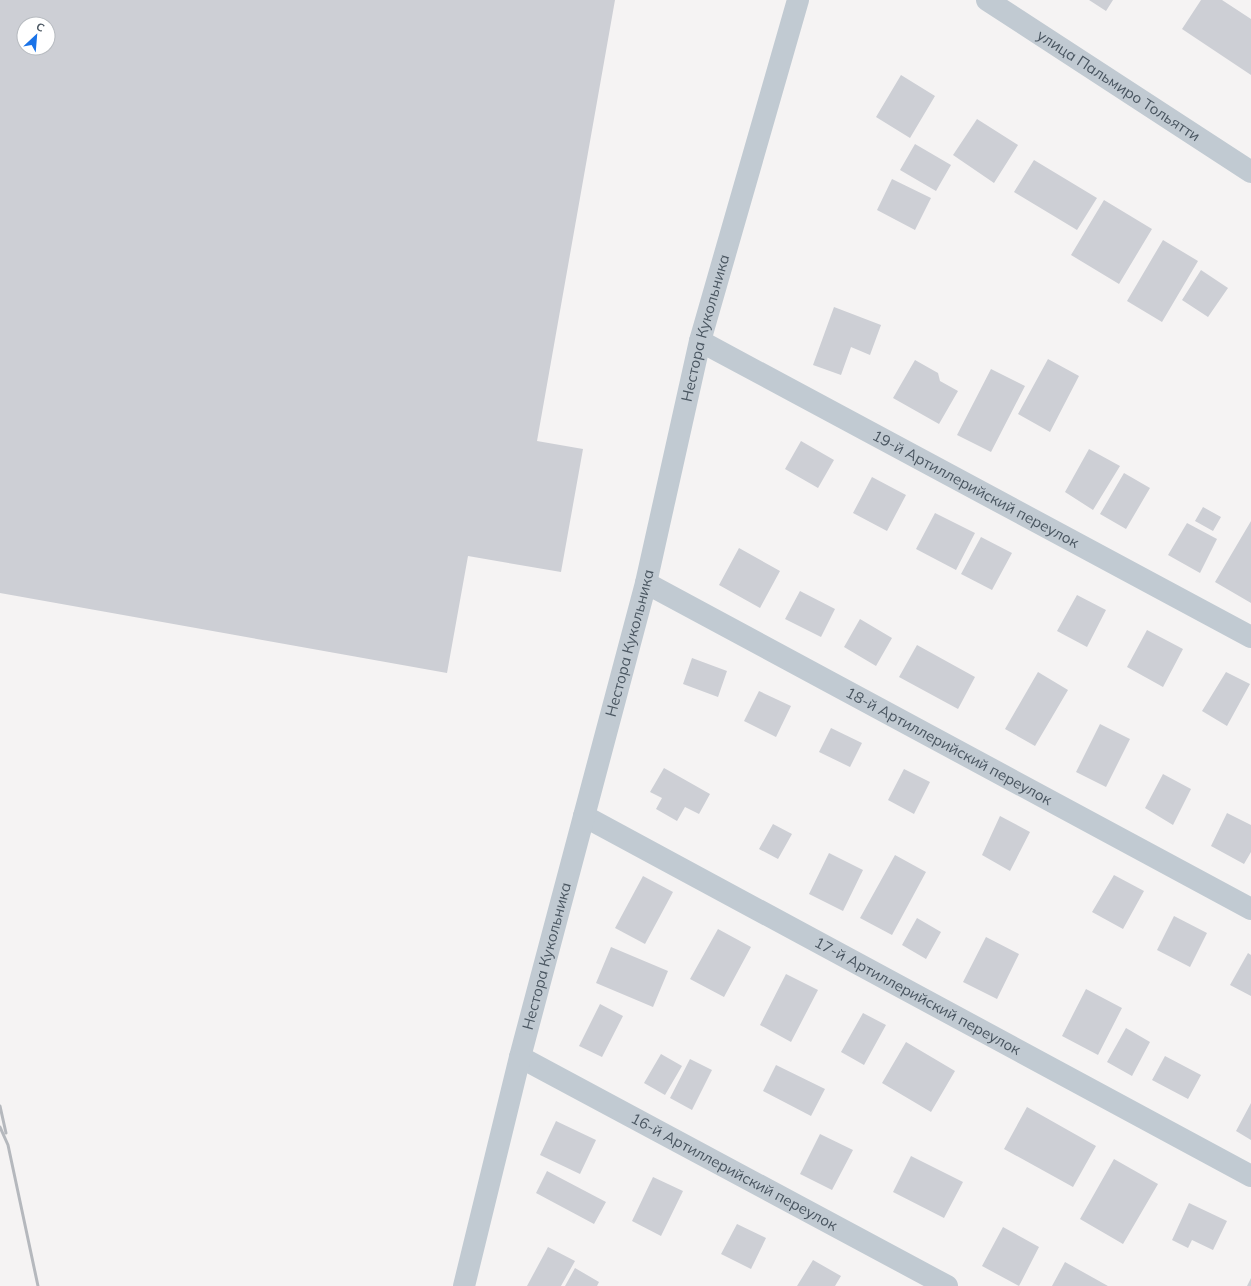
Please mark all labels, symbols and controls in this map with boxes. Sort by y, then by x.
north arrow [16,16,56,56]
text: С [34,19,47,35]
street label: улица Пальмиро Тольятти [1034,25,1204,145]
street label: Нестора Кукольника [677,252,733,403]
street label: 19-й Артиллерийский переулок [869,426,1083,552]
street label: Нестора Кукольника [601,568,658,719]
street label: 18-й Артиллерийский переулок [843,682,1056,809]
street label: Нестора Кукольника [518,880,575,1032]
street label: 17-й Артиллерийский переулок [811,932,1025,1059]
street label: 16-й Артиллерийский переулок [628,1108,842,1235]

